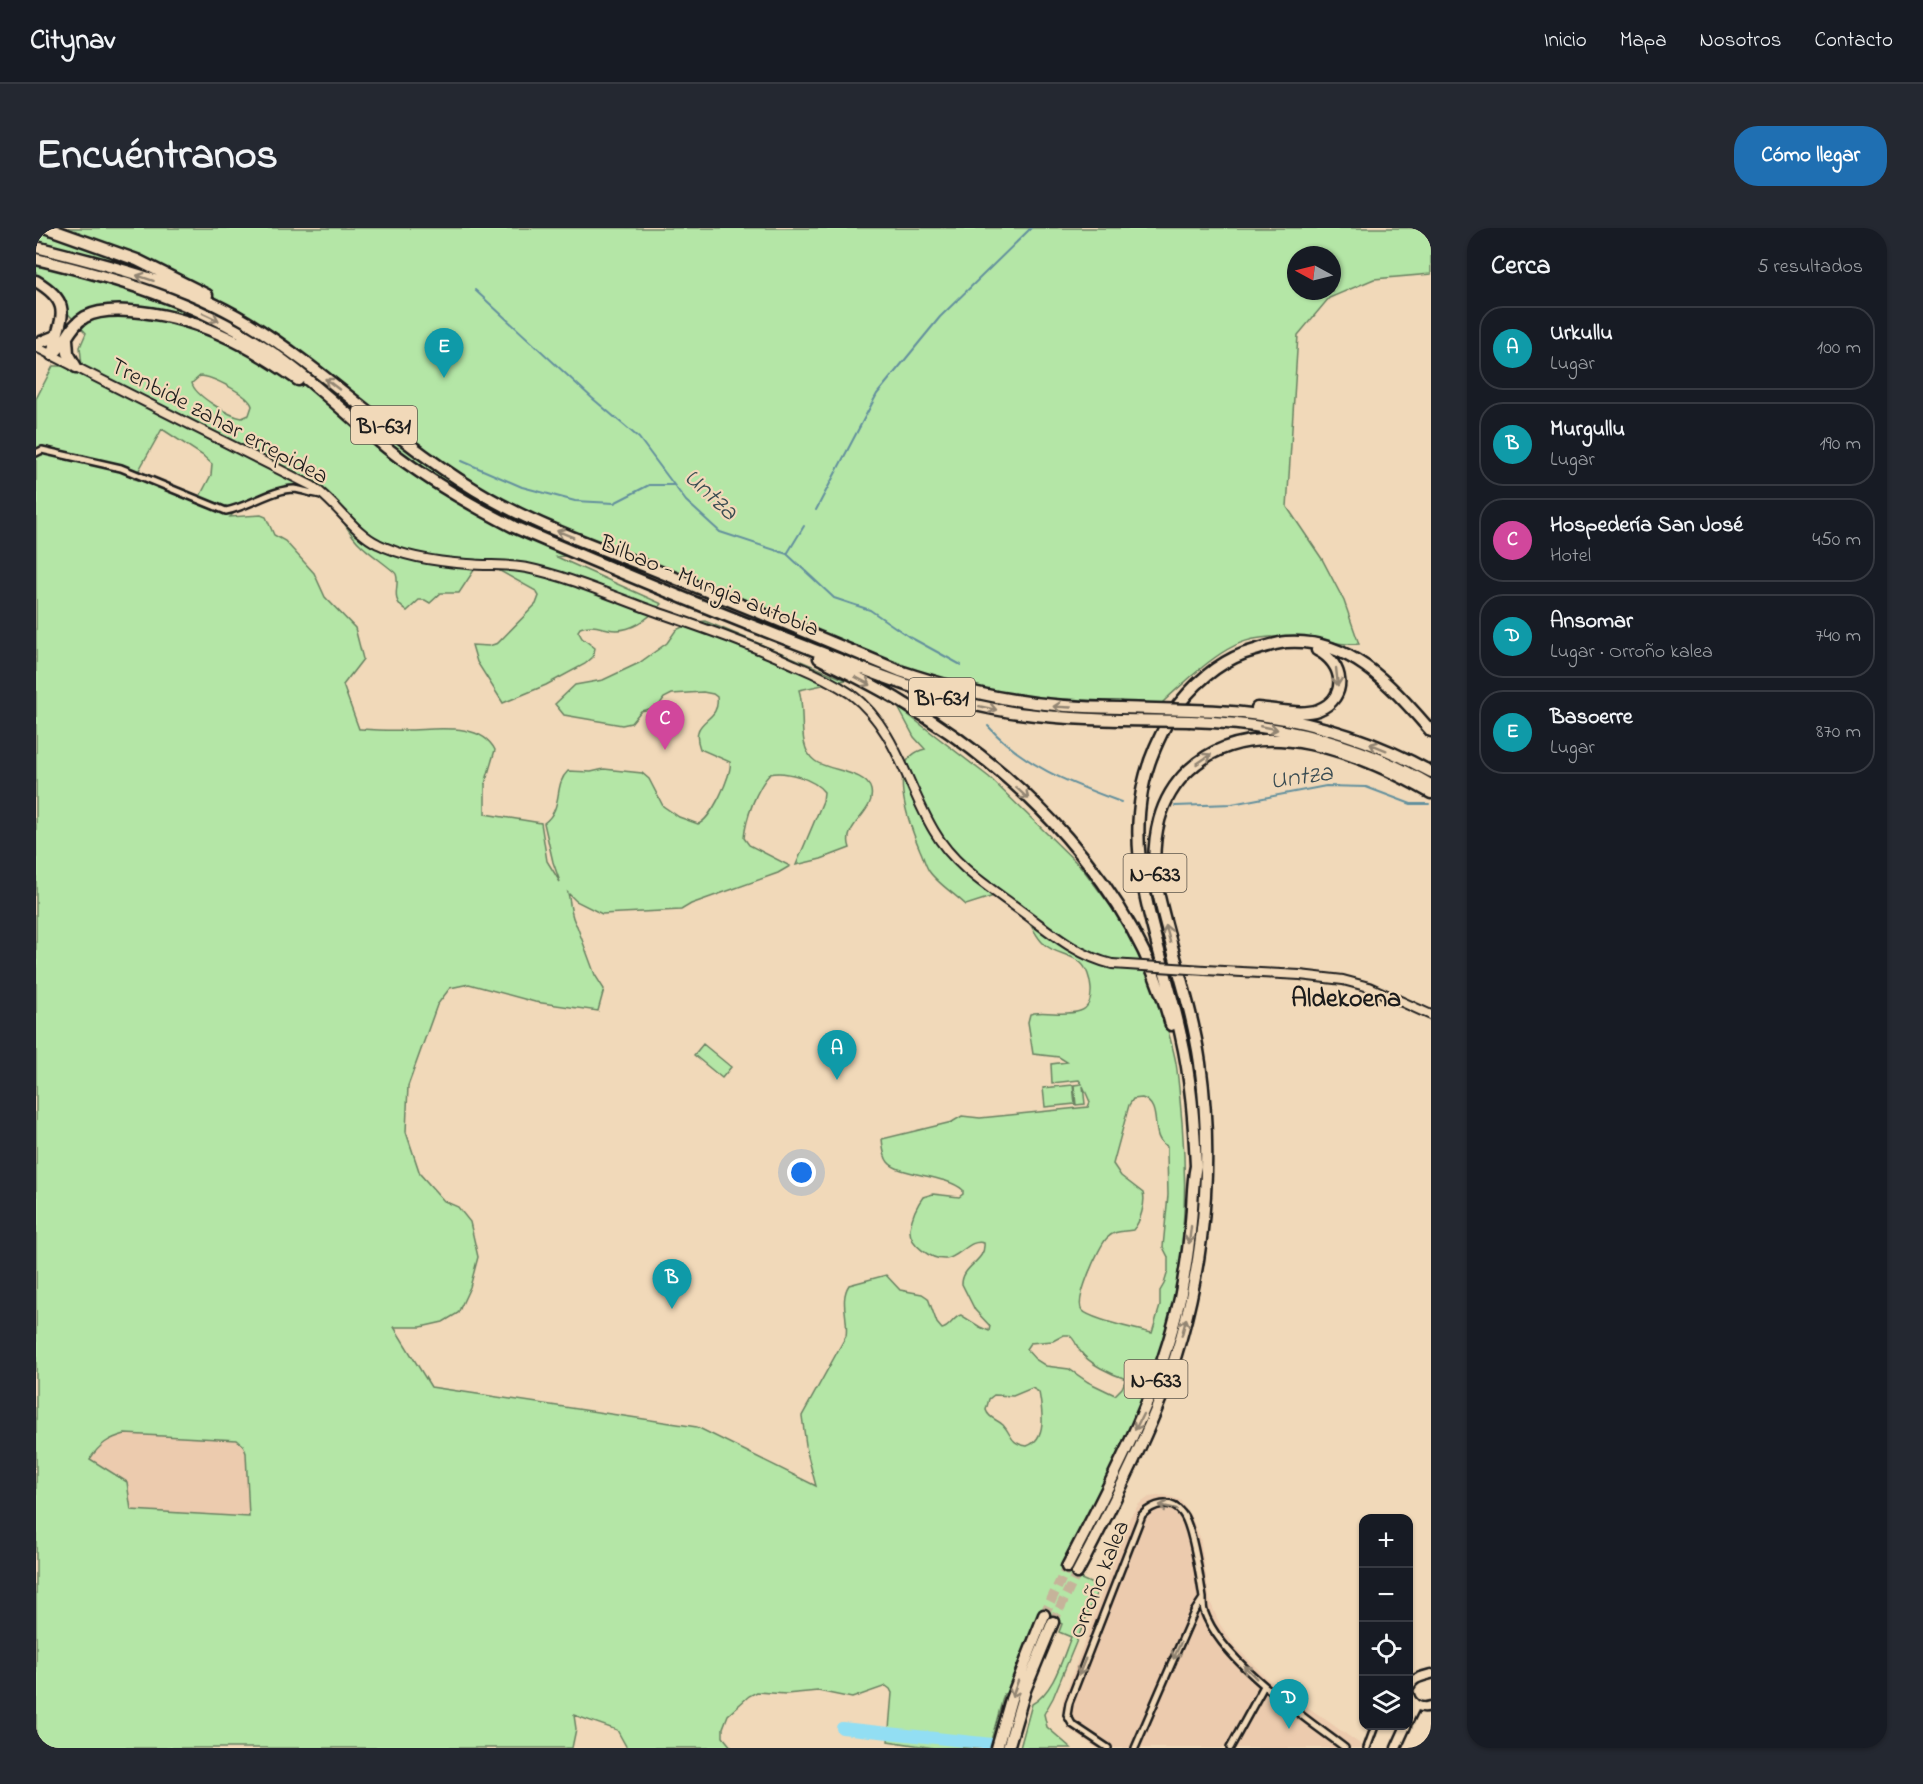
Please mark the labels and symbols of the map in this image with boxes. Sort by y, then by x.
north arrow [1287,246,1341,300]
one-way arrow [136,271,155,282]
one-way arrow [201,311,219,323]
pin: E [424,328,464,378]
street label: Trenbide zahar errepidea [103,350,334,495]
one-way arrow [324,377,340,390]
road number: BI-631 [351,406,417,444]
water label: Untza [674,460,747,531]
street label: Bilbao - Mungia autobia [593,527,824,647]
one-way arrow [557,528,575,539]
one-way arrow [1332,667,1343,686]
one-way arrow [853,676,871,687]
road number: BI-631 [909,678,975,716]
pin: C [646,700,684,750]
one-way arrow [1053,701,1072,712]
one-way arrow [977,703,997,714]
one-way arrow [1259,723,1278,734]
one-way arrow [1370,741,1388,752]
one-way arrow [1196,752,1213,765]
water label: Untza [1268,755,1336,801]
one-way arrow [1014,786,1029,800]
road number: N-633 [1124,854,1186,892]
one-way arrow [1162,925,1173,944]
district label: Aldekoena [1291,981,1401,1019]
pin: A [818,1030,856,1080]
your location [787,1158,816,1187]
one-way arrow [1184,1224,1195,1244]
pin: B [652,1260,692,1309]
one-way arrow [1179,1318,1190,1337]
road number: N-633 [1124,1360,1188,1398]
one-way arrow [1133,1413,1144,1431]
one-way arrow [1159,1500,1178,1512]
street label: Orroño kalea [1061,1516,1140,1644]
one-way arrow [1171,1641,1182,1659]
one-way arrow [1076,1657,1087,1676]
one-way arrow [1243,1665,1258,1679]
one-way arrow [1008,1679,1019,1698]
pin: D [1270,1680,1308,1729]

